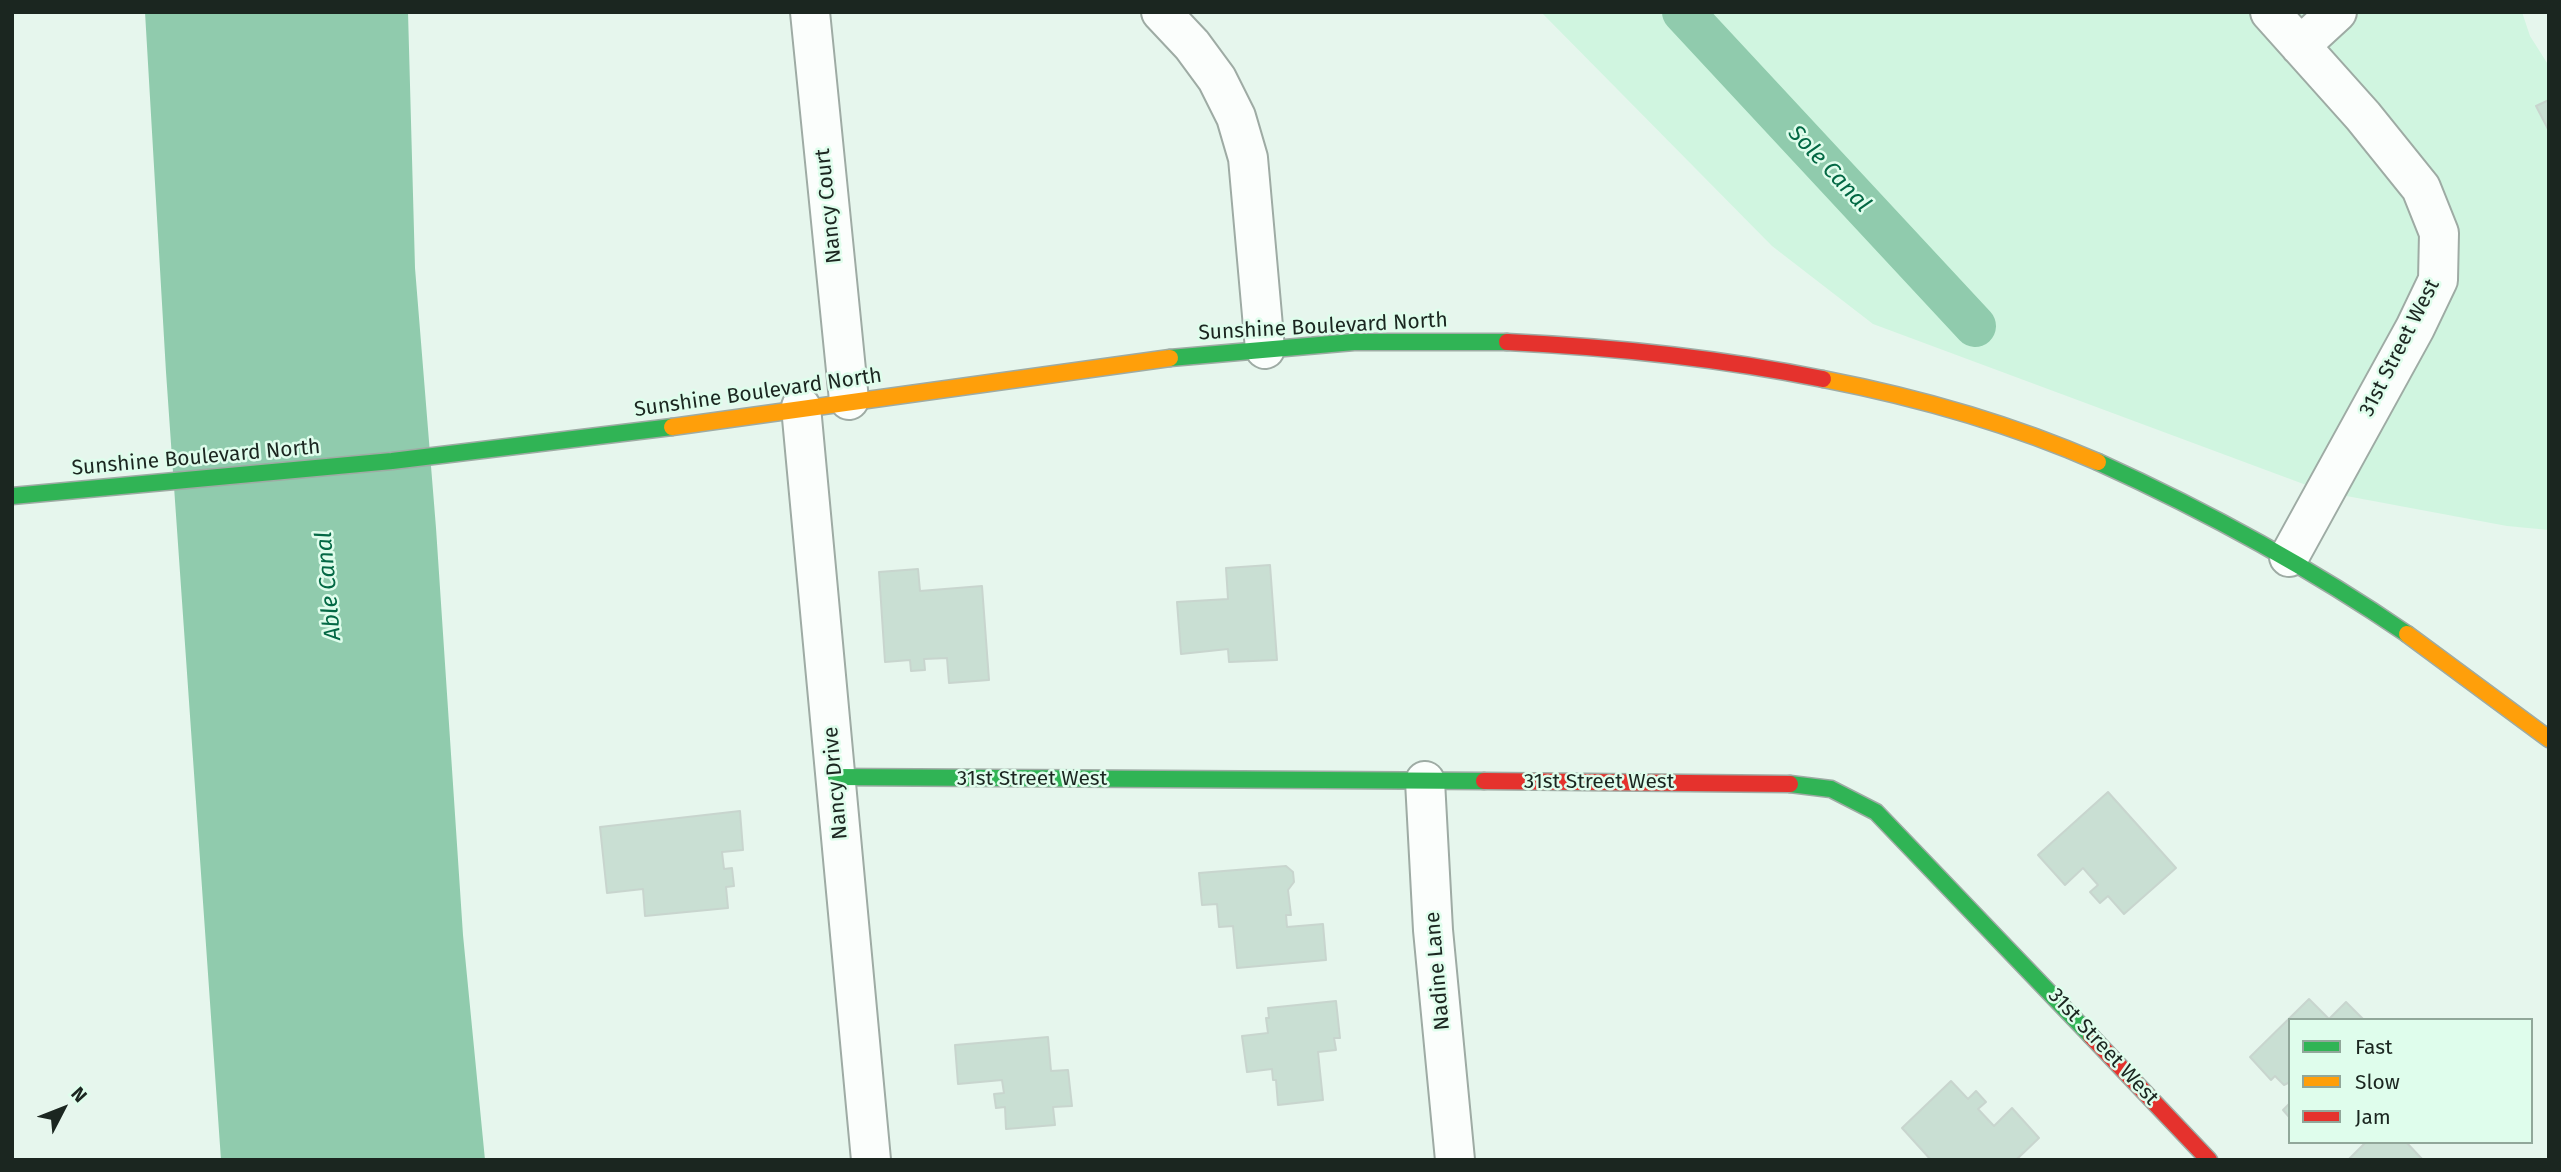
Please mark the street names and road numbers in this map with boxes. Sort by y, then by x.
street label: Nancy Court [810,147,848,265]
street label: 31st Street West [2355,275,2445,421]
street label: Sunshine Boulevard North [1198,308,1448,346]
street label: Sunshine Boulevard North [633,363,883,423]
street label: Sunshine Boulevard North [71,435,321,481]
street label: Nancy Drive [819,725,853,841]
street label: 31st Street West [957,766,1107,792]
street label: 31st Street West [1524,769,1674,795]
street label: Nadine Lane [1420,911,1456,1031]
street label: 31st Street West [2042,983,2164,1111]

